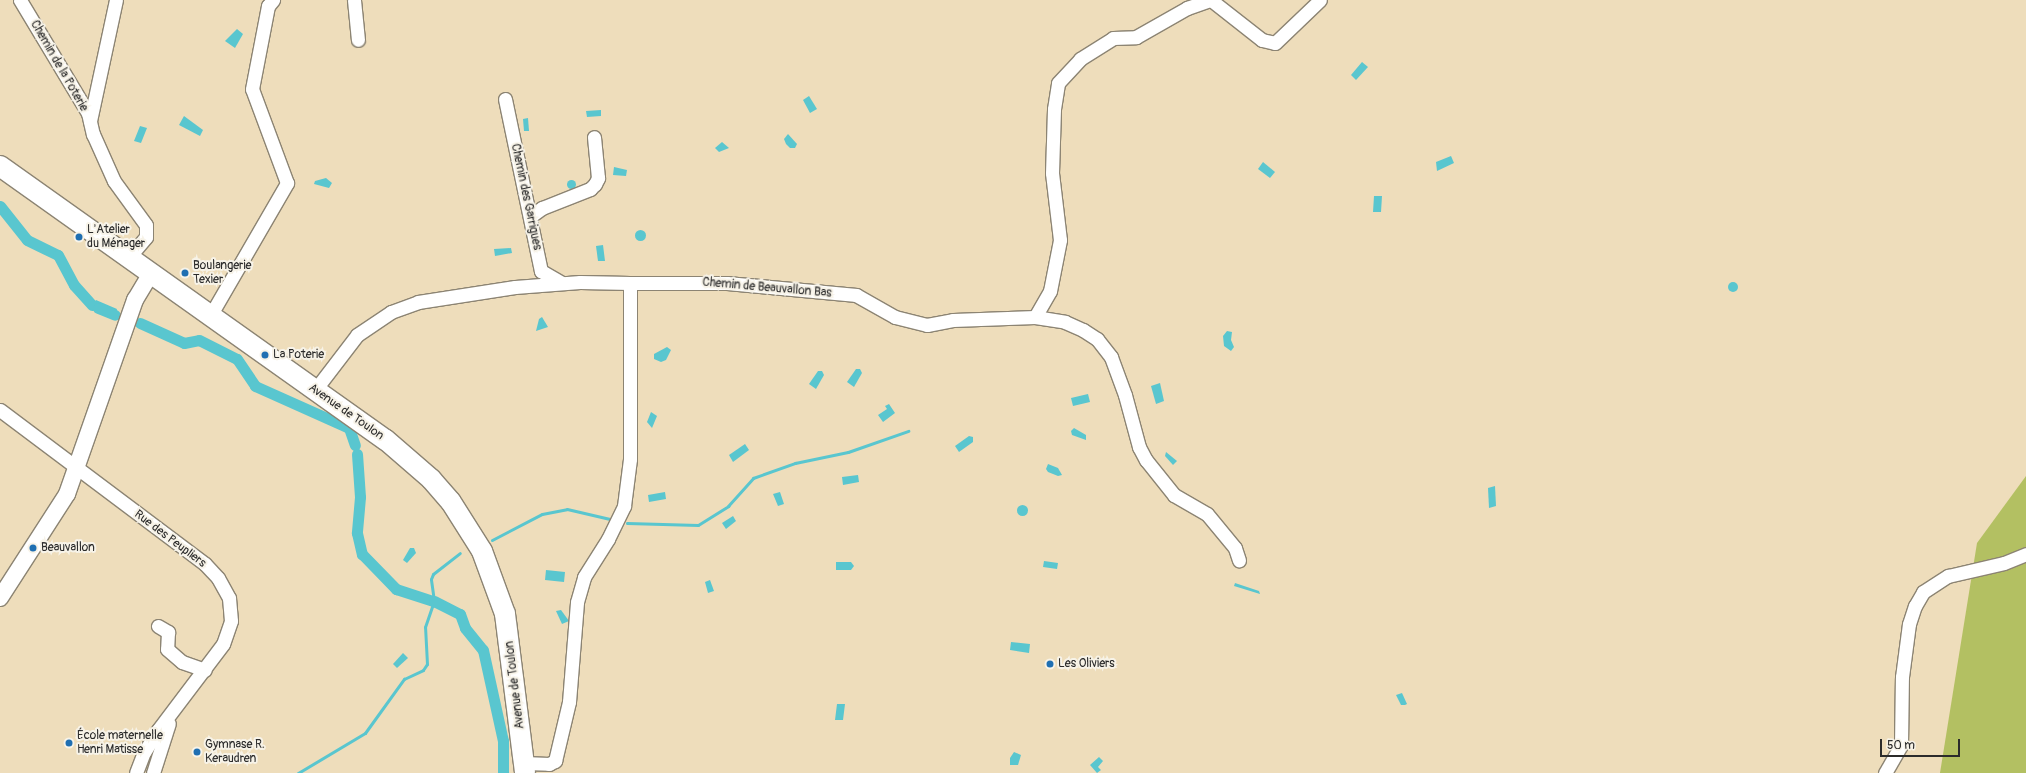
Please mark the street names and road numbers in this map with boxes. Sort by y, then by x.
street label: Chemin de la Poterie [27,18,91,114]
street label: Chemin des Garrigues [508,143,544,251]
street label: Chemin de Beauvallon Bas [702,275,832,301]
street label: Avenue de Toulon [306,381,386,443]
street label: Rue des Peupliers [131,507,209,571]
street label: Avenue de Toulon [502,640,528,730]

